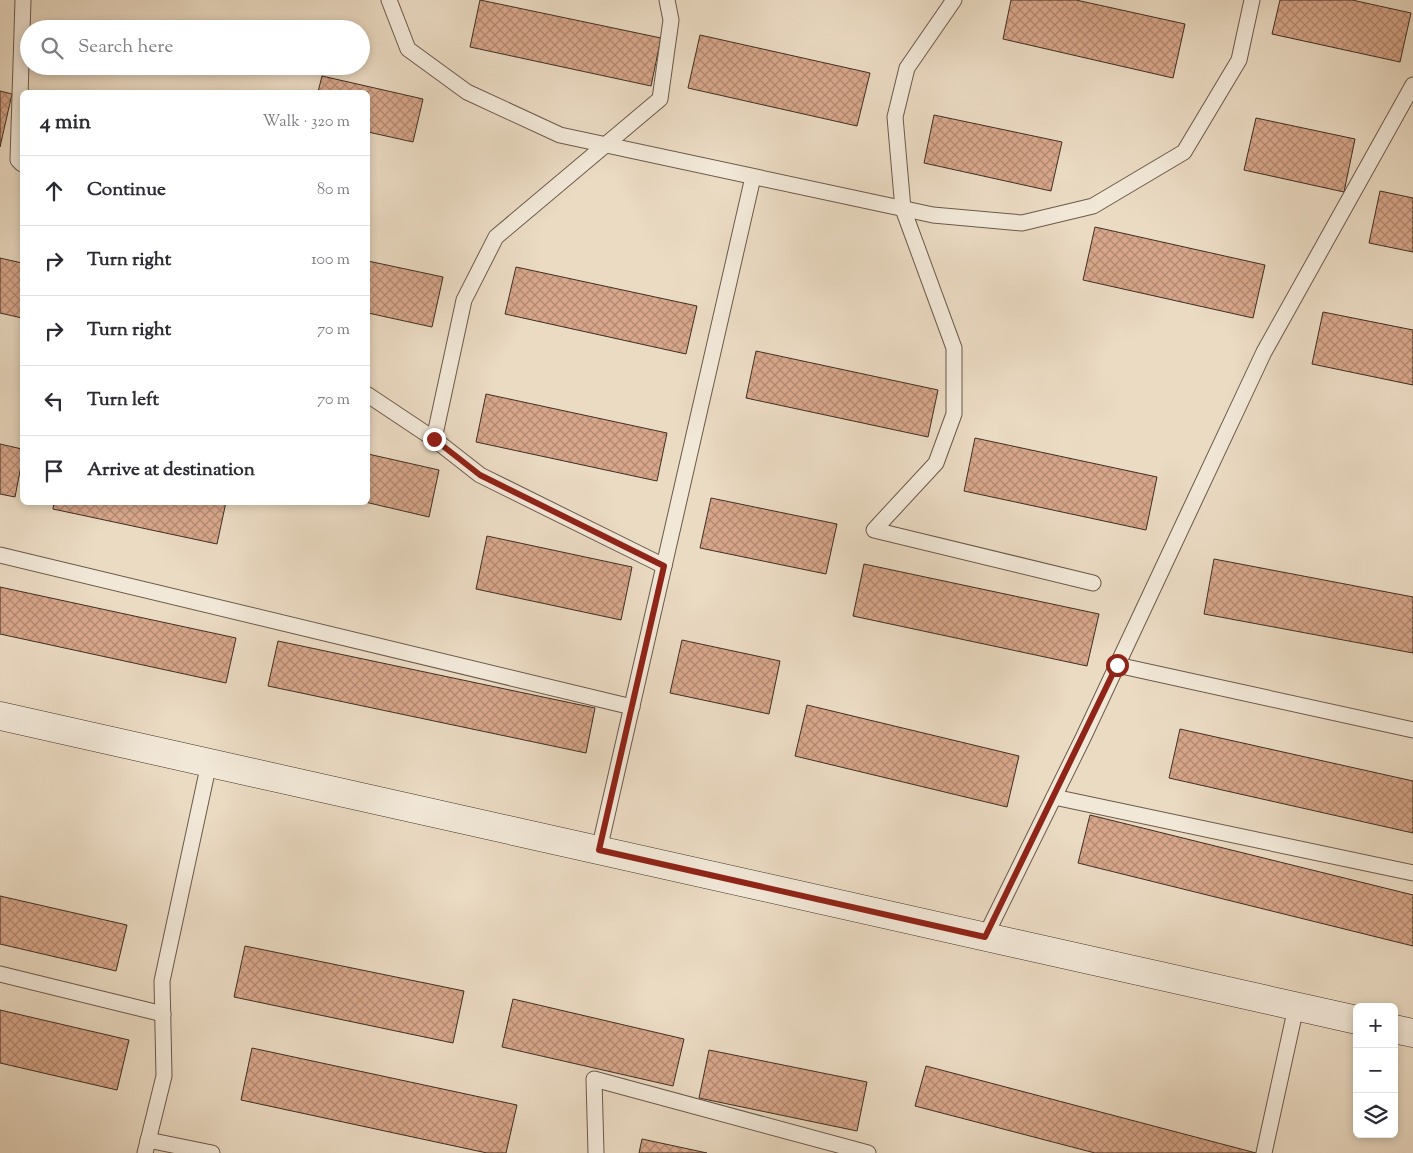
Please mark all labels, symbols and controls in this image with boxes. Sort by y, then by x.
search box [20,20,370,75]
icon: search [38,34,66,62]
text: Search here [78,34,173,61]
text: 4 min [40,108,91,138]
text: Walk · 320 m [263,111,350,134]
icon: ahead [40,177,68,205]
text: Continue [87,177,166,204]
text: 80 m [317,179,350,202]
icon: right [40,247,68,275]
text: Turn right [87,247,171,274]
text: 100 m [311,249,350,272]
icon: right [40,317,68,345]
text: Turn right [87,317,171,344]
text: 70 m [317,319,350,342]
icon: left [40,387,68,415]
text: Turn left [87,387,159,414]
text: 70 m [317,389,350,412]
route end [423,428,446,451]
icon: arrive [40,457,68,485]
text: Arrive at destination [87,457,255,484]
route start [1106,654,1129,677]
map controls [1353,1003,1398,1138]
button: + [1353,1003,1398,1048]
button: − [1353,1048,1398,1093]
button: layers [1353,1093,1398,1138]

